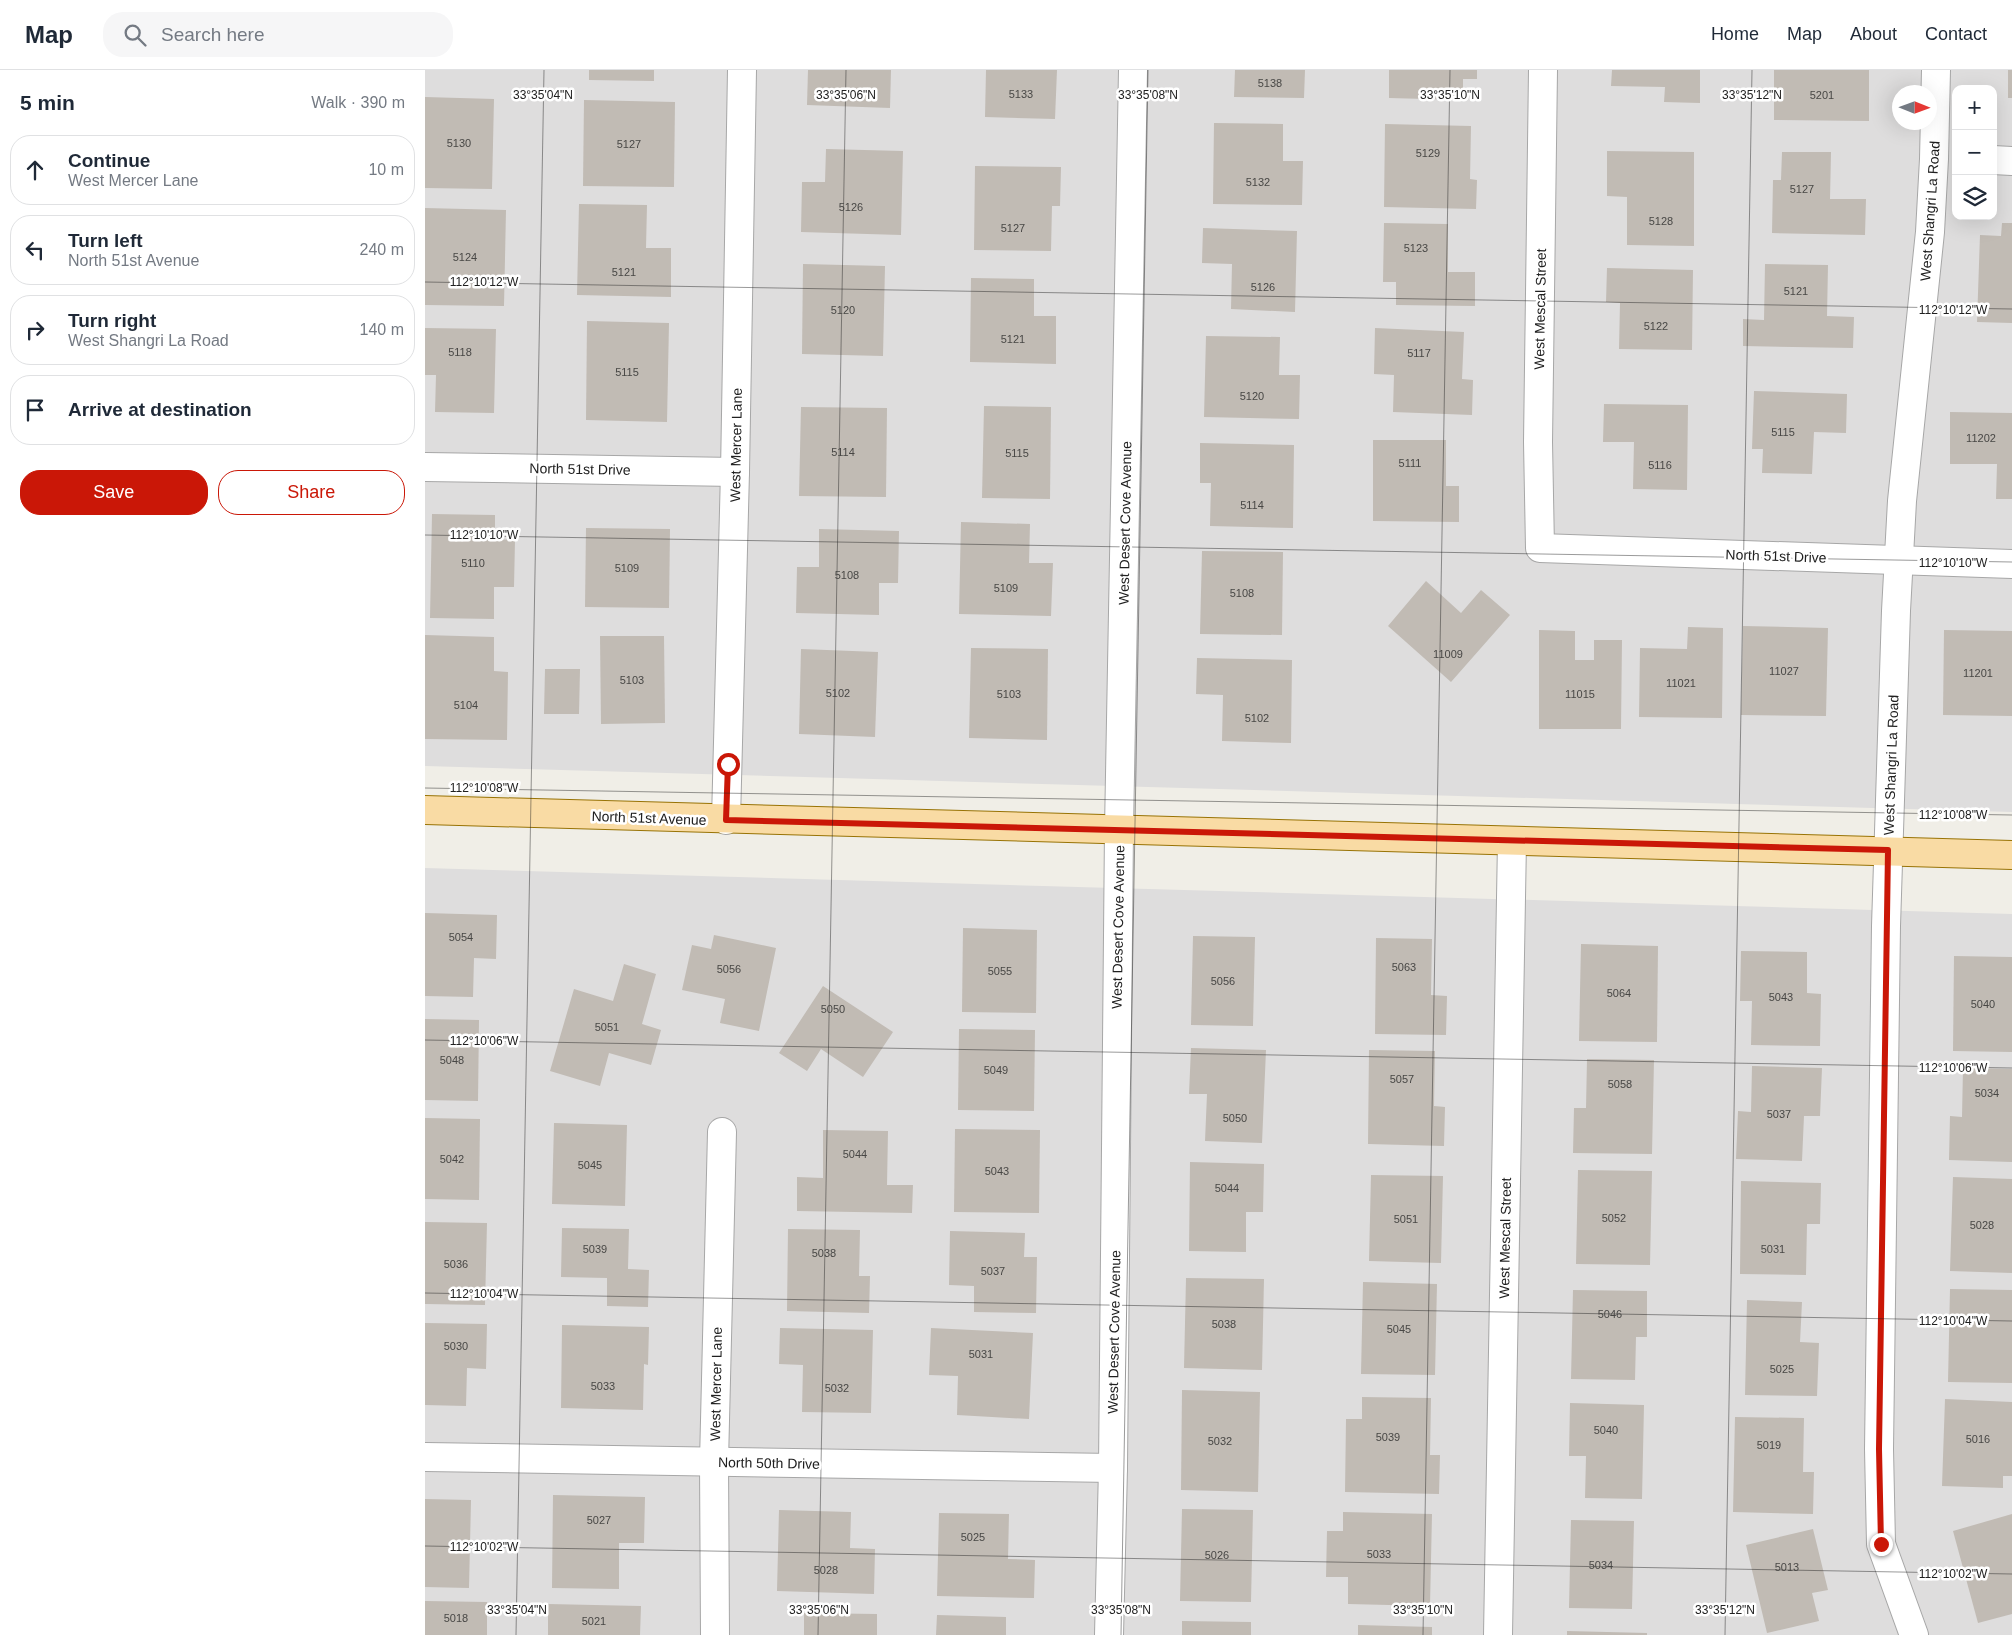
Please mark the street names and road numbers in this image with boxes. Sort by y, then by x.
street label: West Shangri La Road [1917,140,1943,282]
street label: West Mescal Street [1531,248,1549,370]
street label: West Mercer Lane [727,388,745,502]
street label: West Desert Cove Avenue [1116,441,1134,605]
street label: North 51st Drive [529,460,631,478]
street label: North 51st Drive [1725,546,1827,566]
street label: West Shangri La Road [1881,694,1901,836]
street label: North 51st Avenue [591,808,707,828]
street label: West Desert Cove Avenue [1109,845,1127,1009]
street label: West Mescal Street [1496,1177,1514,1299]
street label: West Desert Cove Avenue [1105,1250,1123,1414]
street label: West Mercer Lane [707,1327,725,1441]
street label: North 50th Drive [718,1454,820,1472]

